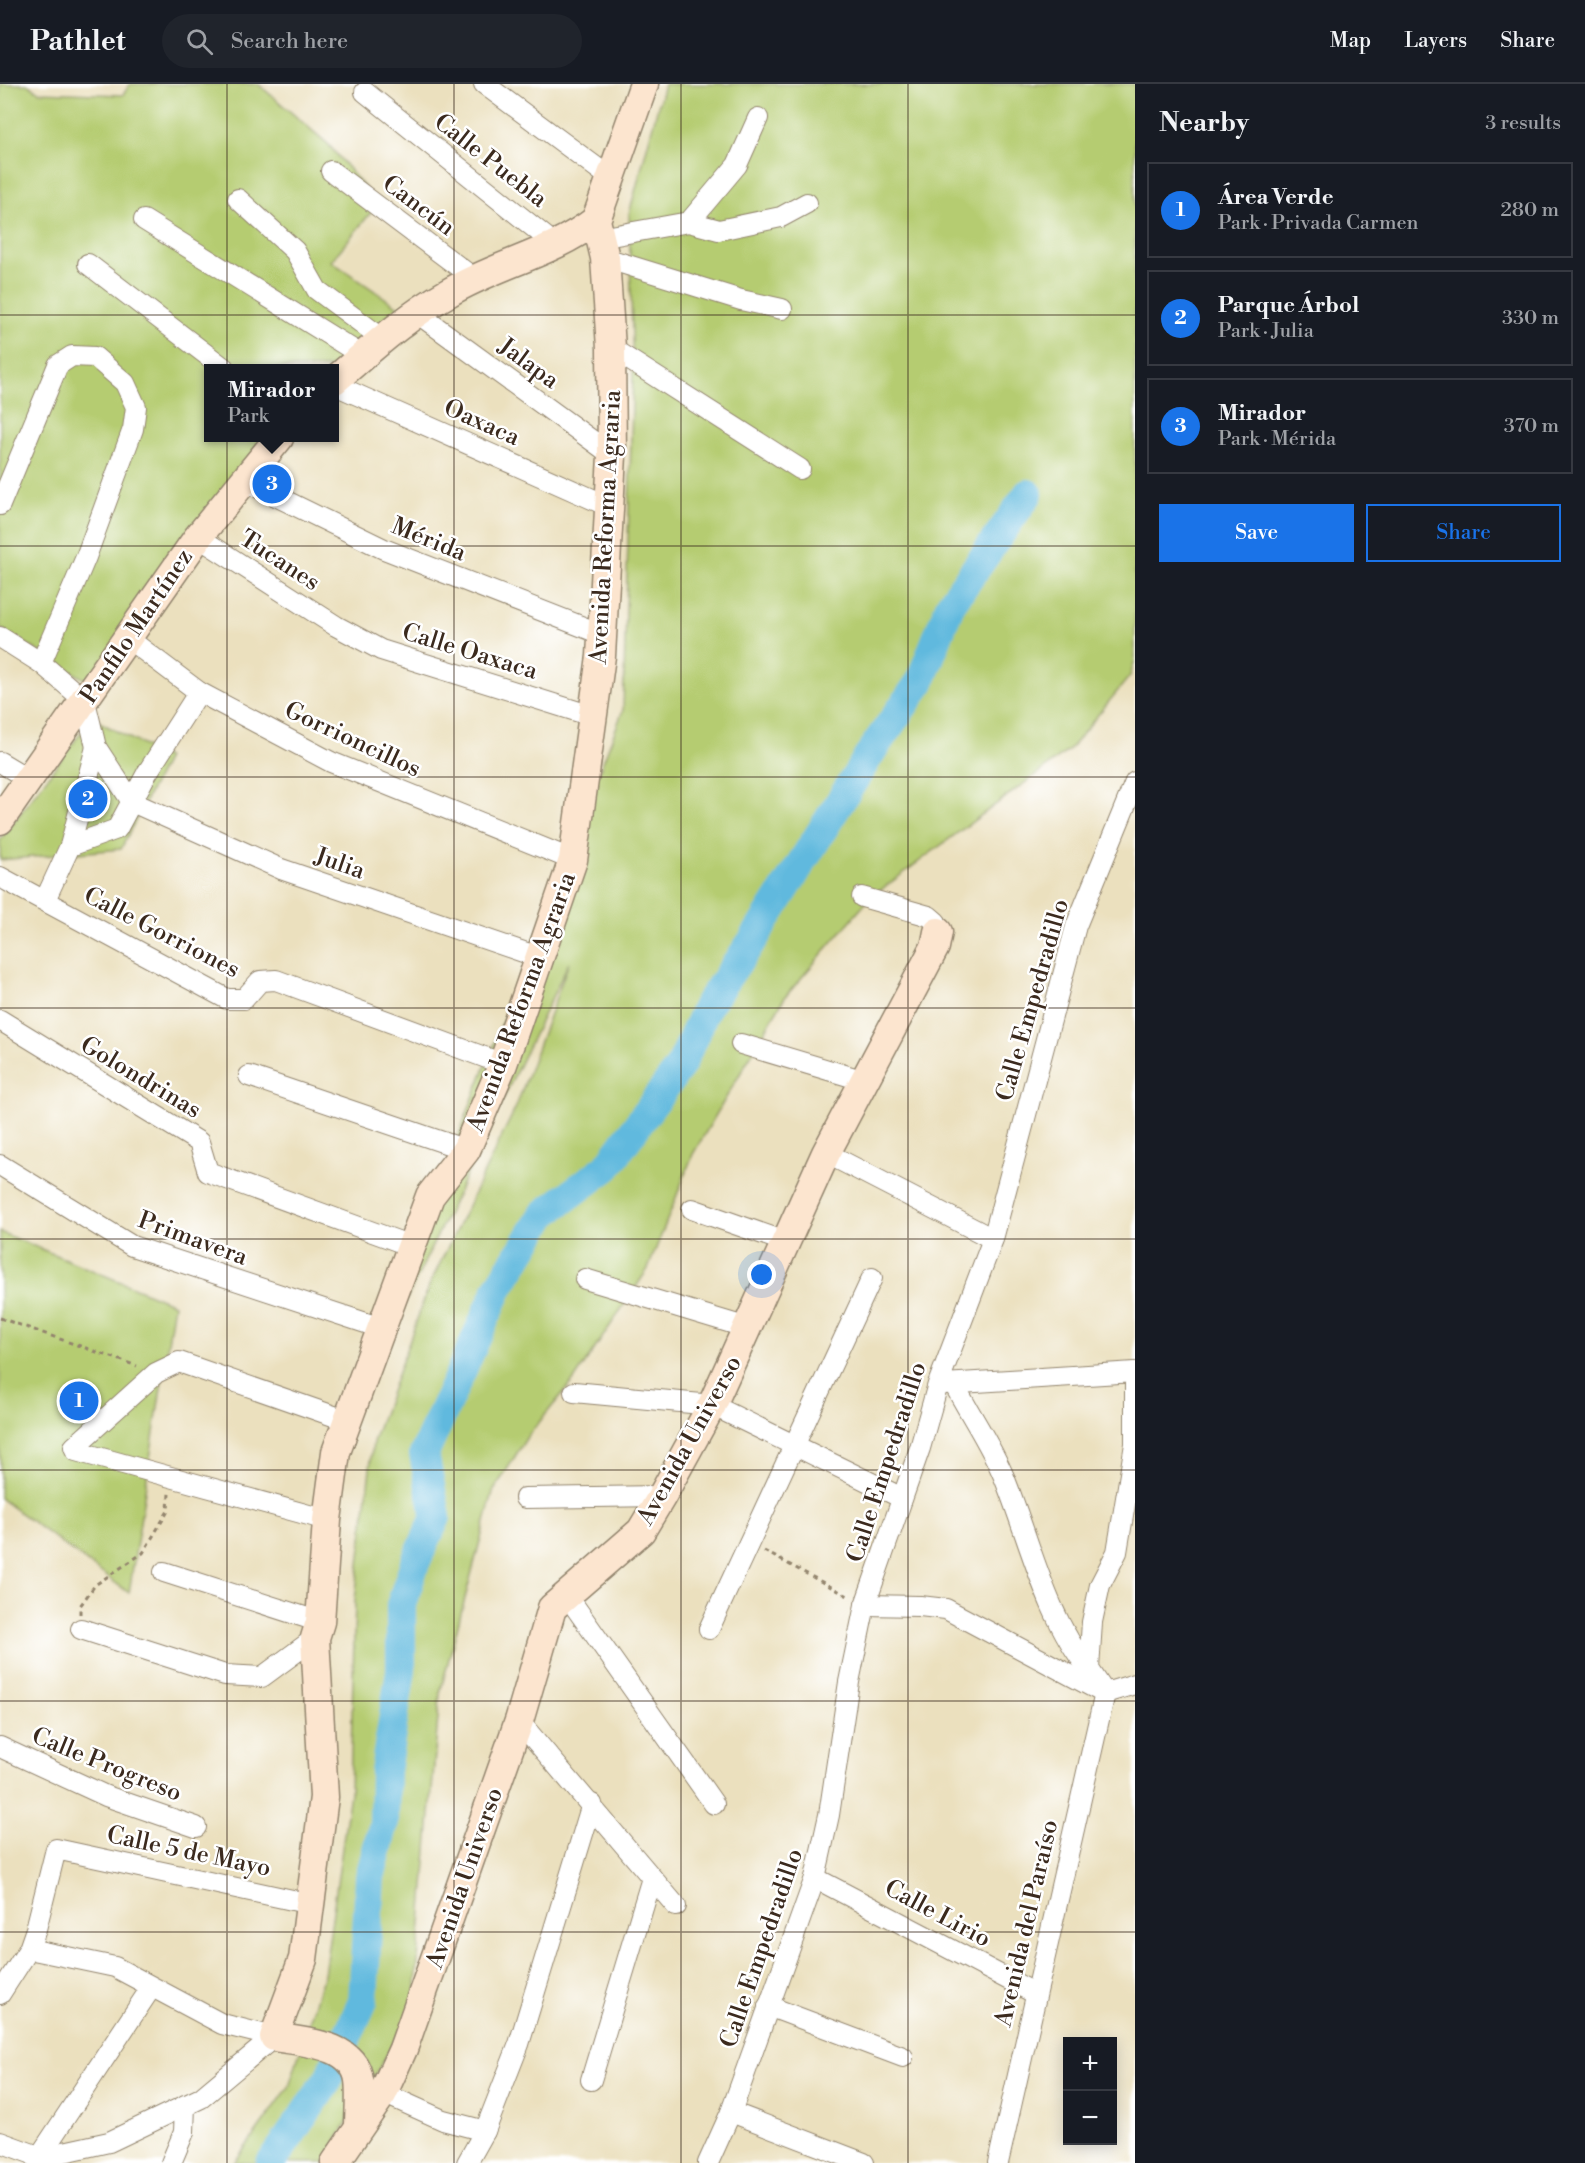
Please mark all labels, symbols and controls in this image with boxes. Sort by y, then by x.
search box [162,14,582,68]
text: Pathlet [30,24,126,59]
icon: search [183,25,216,58]
text: Search here [231,28,348,55]
text: Map [1330,28,1371,54]
text: Layers [1404,28,1467,54]
text: Share [1500,28,1555,54]
street label: Calle Puebla [428,107,554,215]
text: Nearby [1159,107,1249,139]
text: 3 results [1485,111,1561,136]
street label: Cancún [376,169,461,243]
text: Área Verde [1218,184,1333,211]
text: 1 [1176,198,1185,223]
text: 280 m [1500,198,1559,223]
text: Park · Privada Carmen [1218,211,1419,236]
text: Parque Árbol [1218,292,1359,319]
text: 2 [1174,306,1187,331]
text: 330 m [1502,306,1559,331]
text: Park · Julia [1218,319,1314,344]
street label: Jalapa [491,331,565,396]
popup [204,364,339,442]
text: Mirador [227,377,316,404]
street label: Avenida Reforma Agraria [584,388,628,666]
street label: Oaxaca [439,393,525,453]
text: Mirador [1218,400,1306,427]
text: Park [227,404,269,429]
text: 3 [1174,414,1187,439]
text: 370 m [1504,414,1559,439]
text: Park · Mérida [1218,427,1336,452]
pin: 3 [252,462,292,506]
button: Save [1159,504,1354,562]
button: Share [1366,504,1561,562]
street label: Mérida [387,511,471,569]
street label: Tucanes [234,524,325,598]
street label: Panfilo Martínez [74,543,200,710]
street label: Calle Oaxaca [398,617,542,687]
street label: Gorrioncillos [280,695,425,785]
pin: 2 [68,776,107,822]
street label: Julia [310,841,370,887]
street label: Avenida Reforma Agraria [461,867,583,1137]
street label: Calle Gorriones [78,881,245,985]
street label: Calle Empedradillo [990,896,1076,1105]
street label: Golondrinas [75,1030,206,1126]
street label: Primavera [134,1205,252,1273]
your location [747,1260,776,1289]
street label: Avenida Universo [630,1350,749,1531]
street label: Calle Empedradillo [840,1358,933,1566]
pin: 1 [60,1378,98,1424]
street label: Calle Progreso [27,1721,186,1809]
street label: Avenida Universo [420,1784,510,1974]
street label: Avenida del Paraíso [988,1817,1065,2031]
street label: Calle 5 de Mayo [104,1820,273,1884]
street label: Calle Empedradillo [714,1845,810,2052]
street label: Calle Lirio [879,1873,996,1954]
map controls [1063,2037,1117,2145]
button: + [1063,2037,1117,2091]
button: − [1063,2091,1117,2145]

